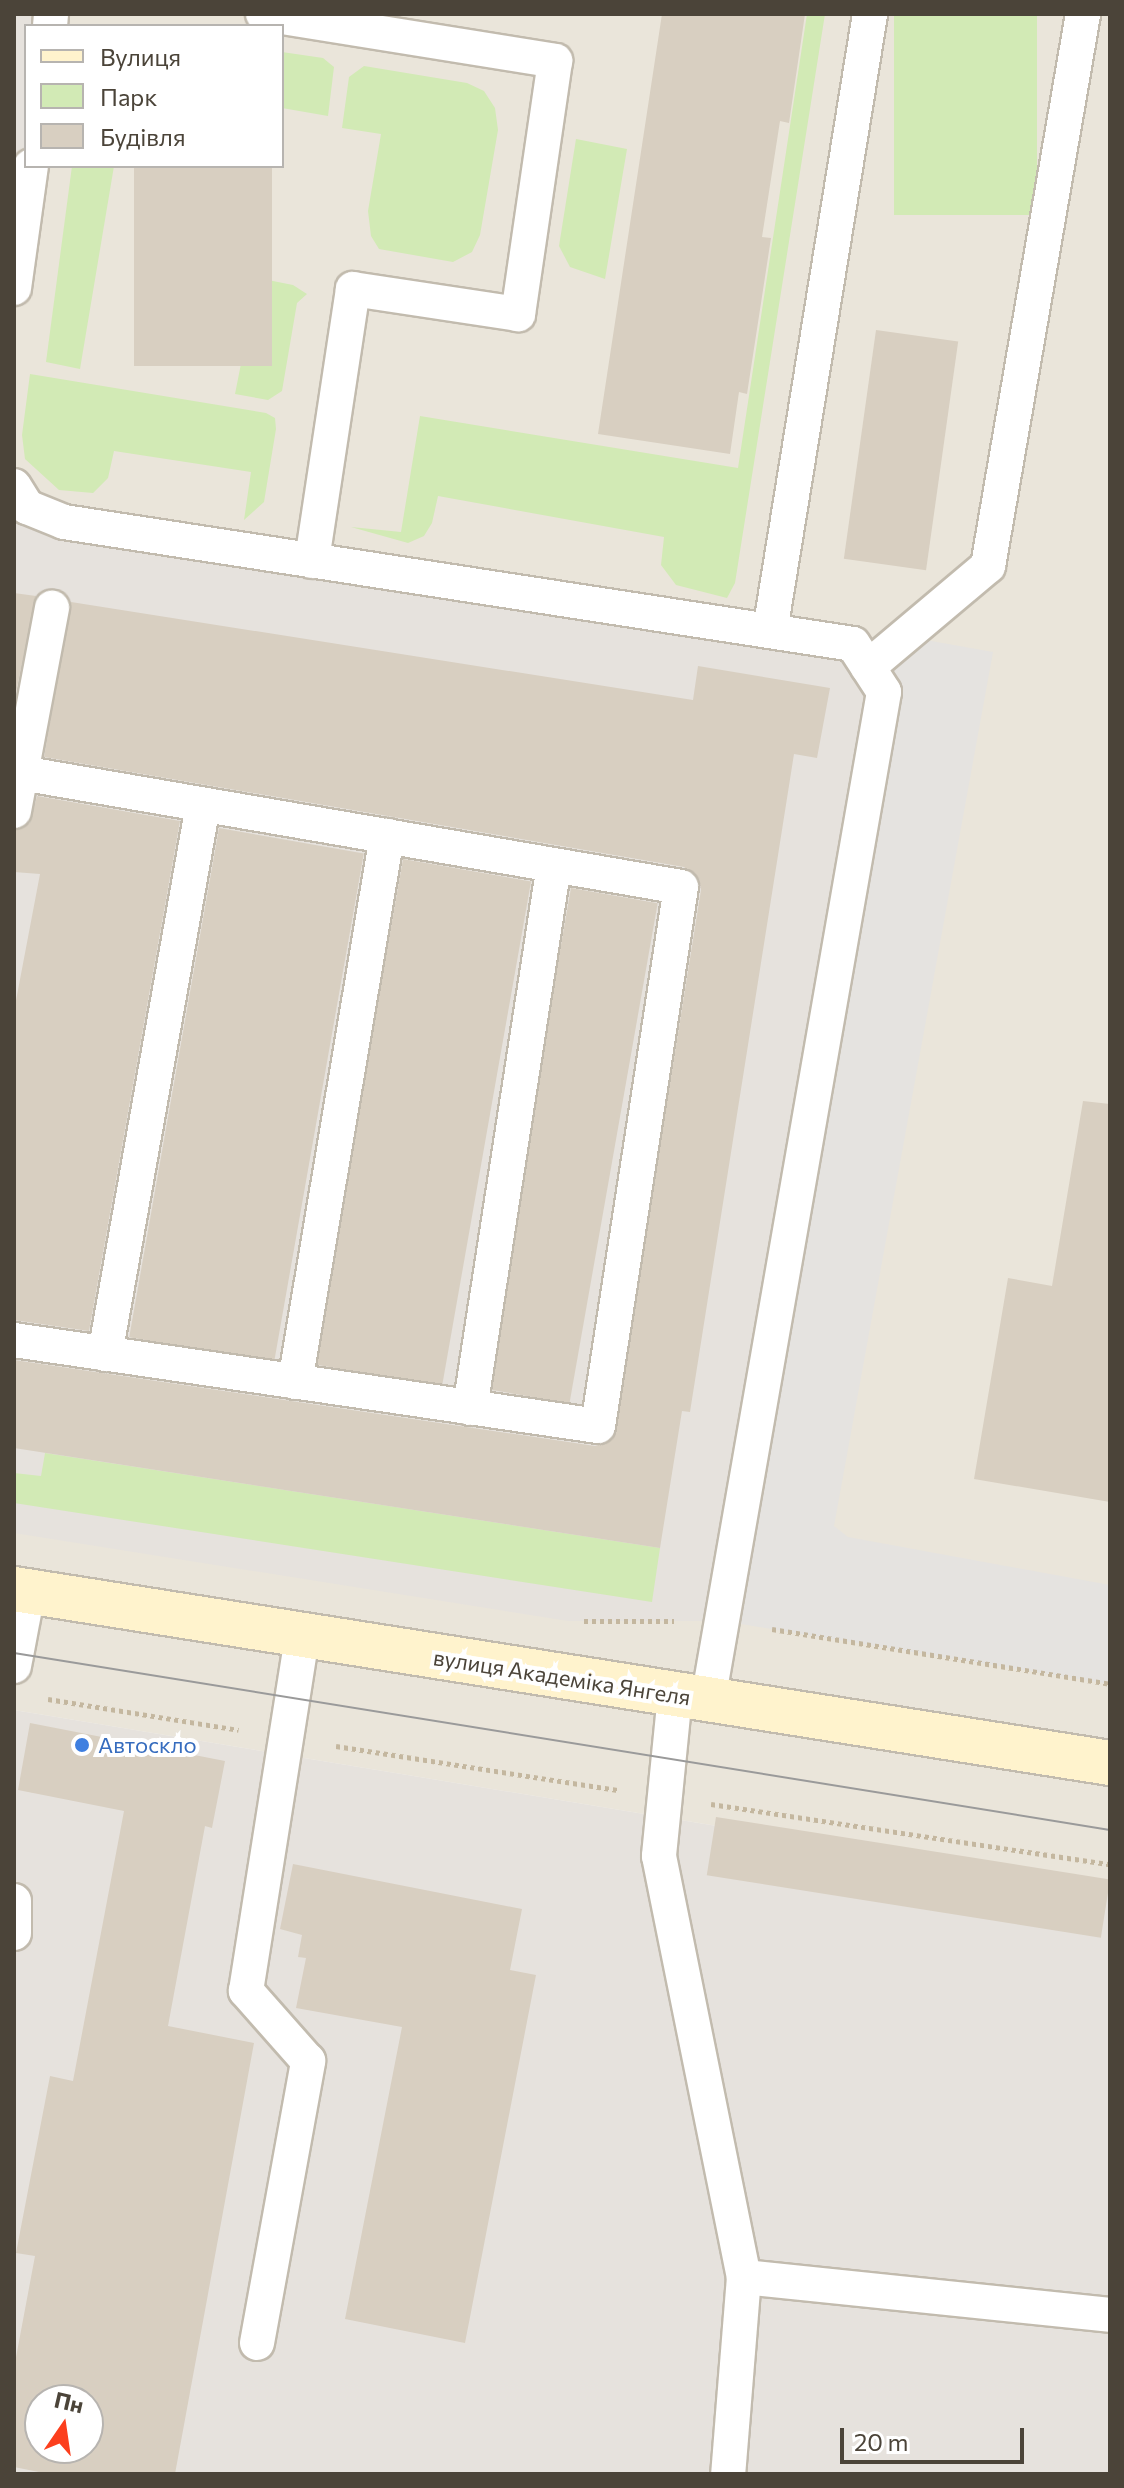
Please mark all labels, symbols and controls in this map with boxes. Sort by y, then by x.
legend [24,24,284,168]
text: Вулиця [100,42,181,71]
text: Парк [100,82,157,111]
text: Будівля [100,122,186,151]
street label: вулиця Академіка Янгеля [431,1644,693,1710]
place label: Автоскло [98,1732,197,1758]
marker: Автоскло [73,1736,91,1754]
north arrow [24,2384,104,2464]
text: Пн [52,2386,86,2419]
scale bar [844,2412,1028,2462]
text: 20 m [854,2427,908,2456]

